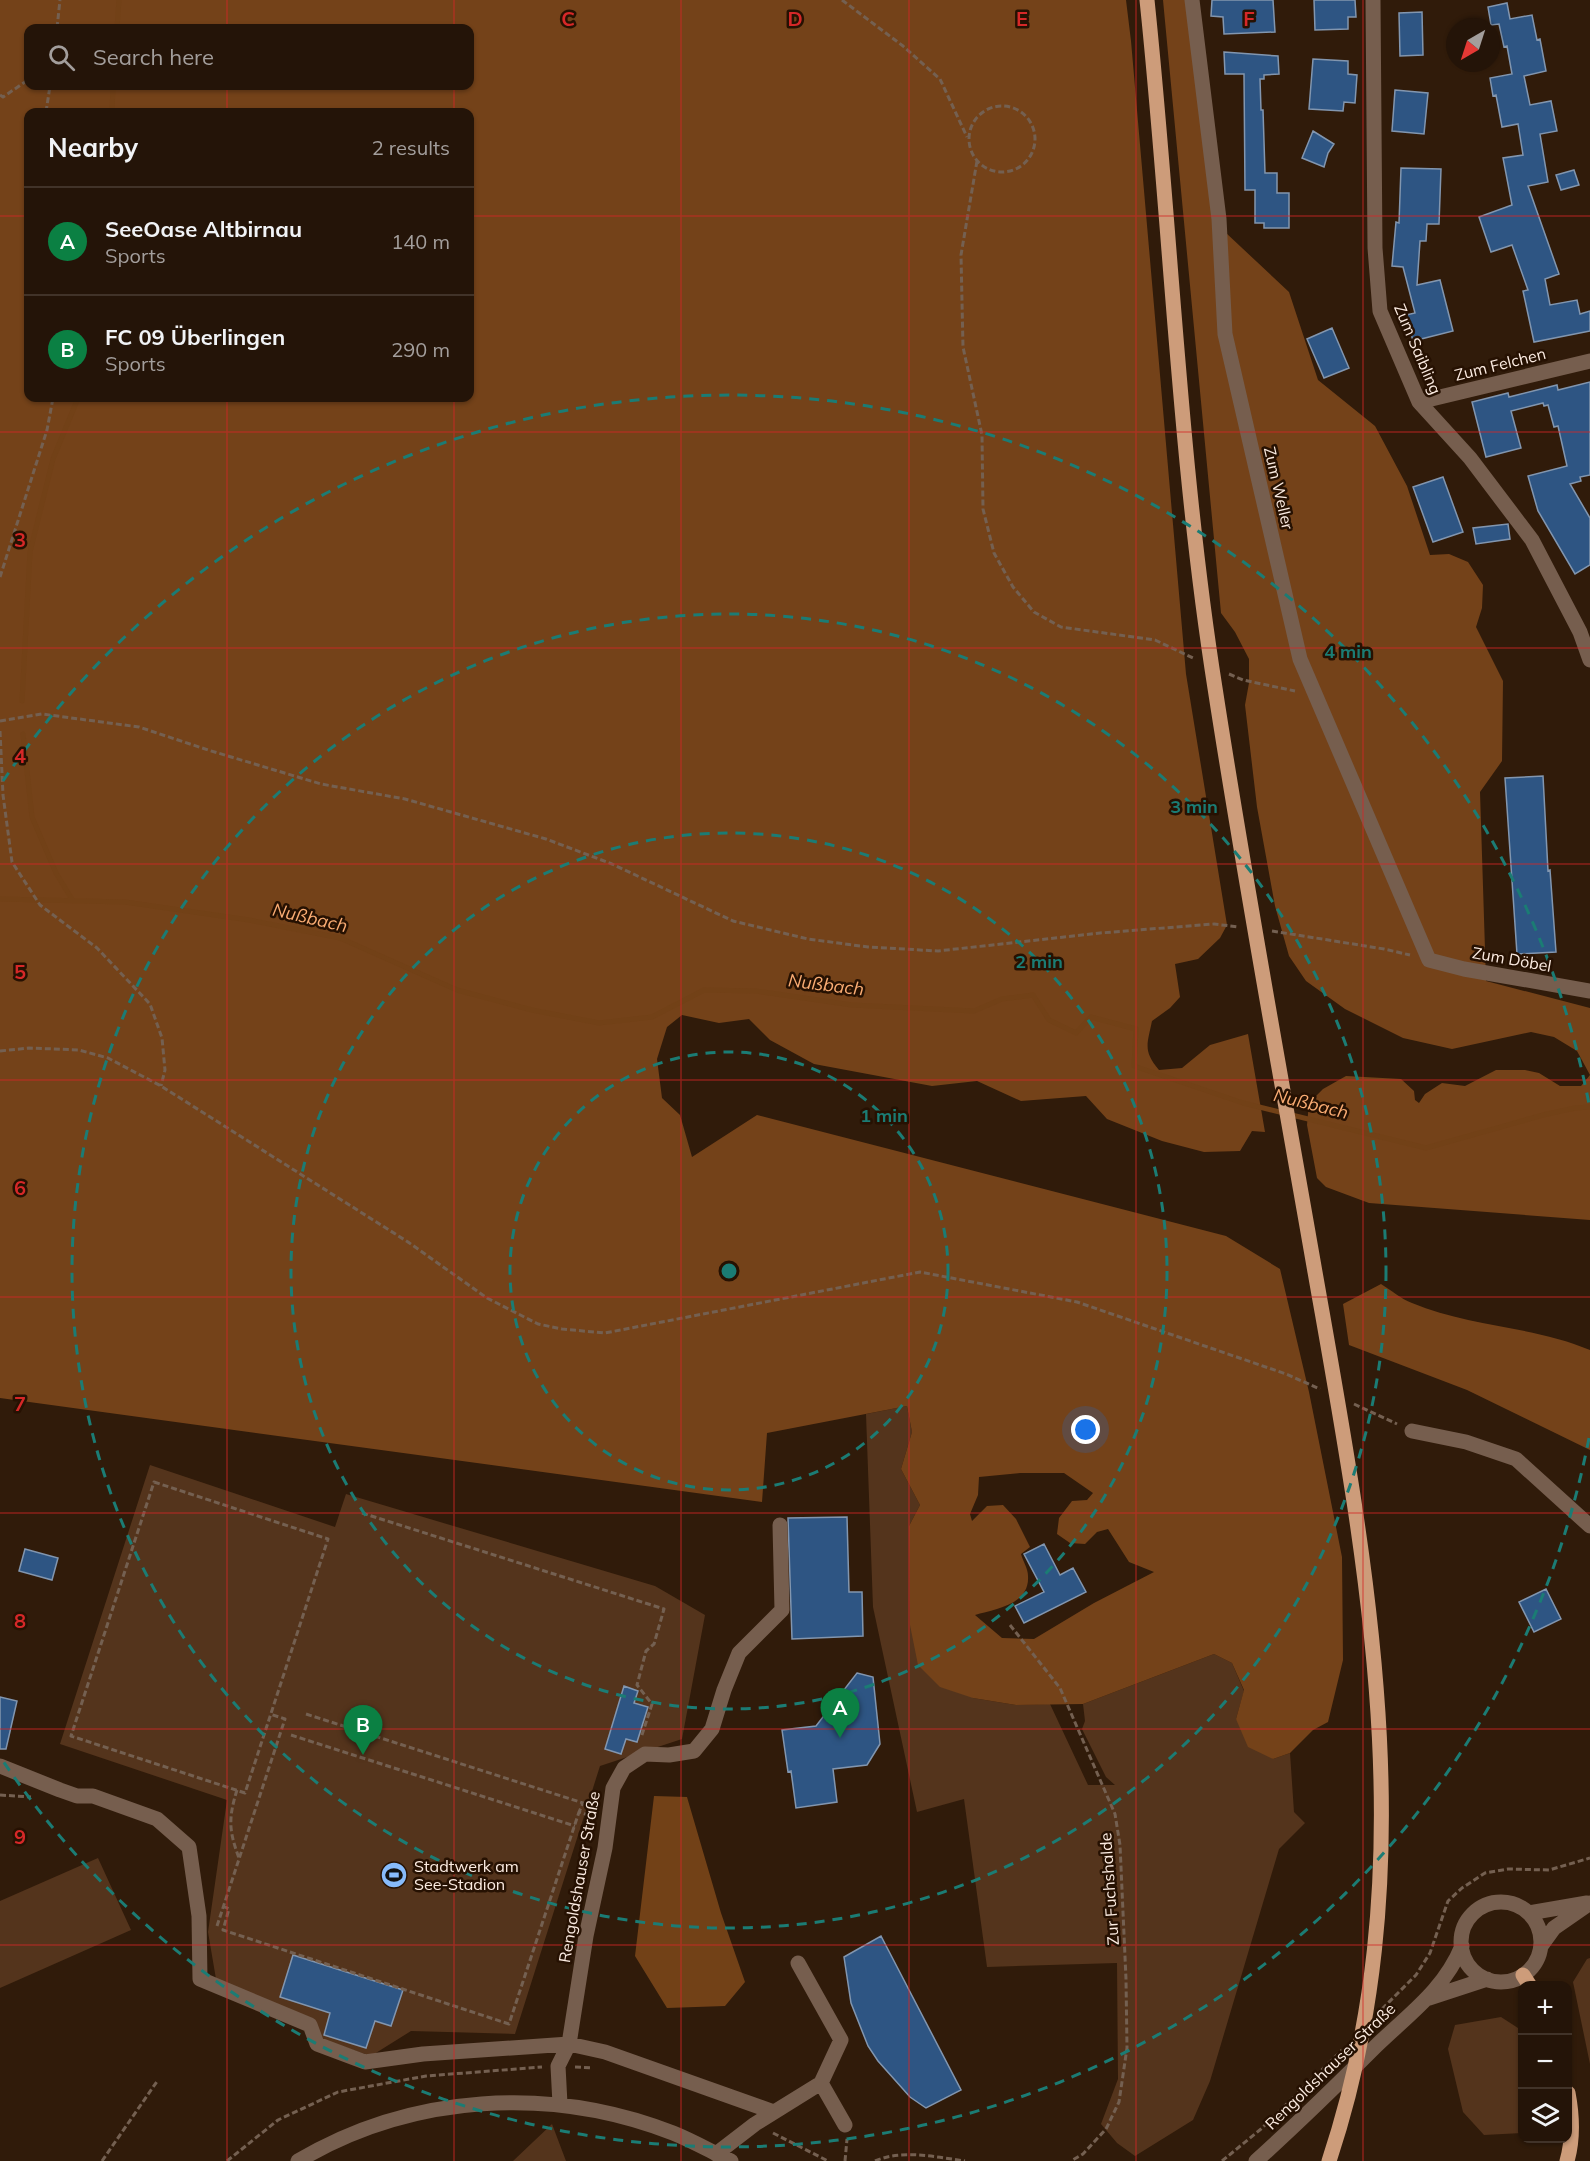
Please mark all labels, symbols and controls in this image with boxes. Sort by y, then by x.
text: C [561,6,575,31]
text: D [787,6,803,31]
text: E [1016,6,1028,31]
text: F [1243,6,1255,31]
north arrow [1446,18,1500,72]
search box [24,24,474,90]
icon: search [45,41,78,74]
text: Search here [93,43,214,71]
text: Nearby [48,131,138,164]
text: 2 results [372,135,450,160]
text: SeeOase Altbirnau [105,215,302,243]
text: A [60,229,75,254]
text: 140 m [391,229,450,254]
text: Sports [105,243,166,268]
street label: Zum Saibling [1390,301,1446,397]
text: FC 09 Überlingen [105,323,285,351]
text: B [61,337,74,362]
text: 290 m [391,337,450,362]
street label: Zum Felchen [1452,343,1548,385]
text: Sports [105,351,166,376]
street label: Zum Weller [1260,445,1298,532]
text: 3 [14,527,26,552]
text: 4 min [1324,640,1372,663]
text: 4 [14,743,26,768]
text: 3 min [1170,795,1218,818]
water label: Nußbach [270,898,350,937]
street label: Zum Döbel [1471,942,1553,976]
text: 2 min [1015,950,1063,973]
text: 5 [14,959,26,984]
water label: Nußbach [787,968,865,1001]
water label: Nußbach [1271,1083,1351,1124]
text: 1 min [860,1104,908,1127]
text: 6 [14,1175,26,1200]
centre of rings [719,1261,739,1281]
text: 7 [14,1391,26,1416]
your location [1071,1415,1100,1444]
text: 8 [14,1608,26,1633]
pin: A [820,1688,860,1738]
pin: B [344,1706,382,1755]
street label: Rengoldshauser Straße [554,1790,604,1964]
text: 9 [14,1824,26,1849]
street label: Zur Fuchshalde [1095,1832,1123,1946]
place label: Stadtwerk am See-Stadion [414,1856,519,1894]
sports icon: Stadtwerk am See-Stadion [379,1860,409,1890]
map controls [1518,1981,1572,2143]
button: + [1518,1981,1572,2035]
street label: Rengoldshauser Straße [1261,1998,1399,2134]
button: − [1518,2035,1572,2089]
button: layers [1518,2089,1572,2143]

